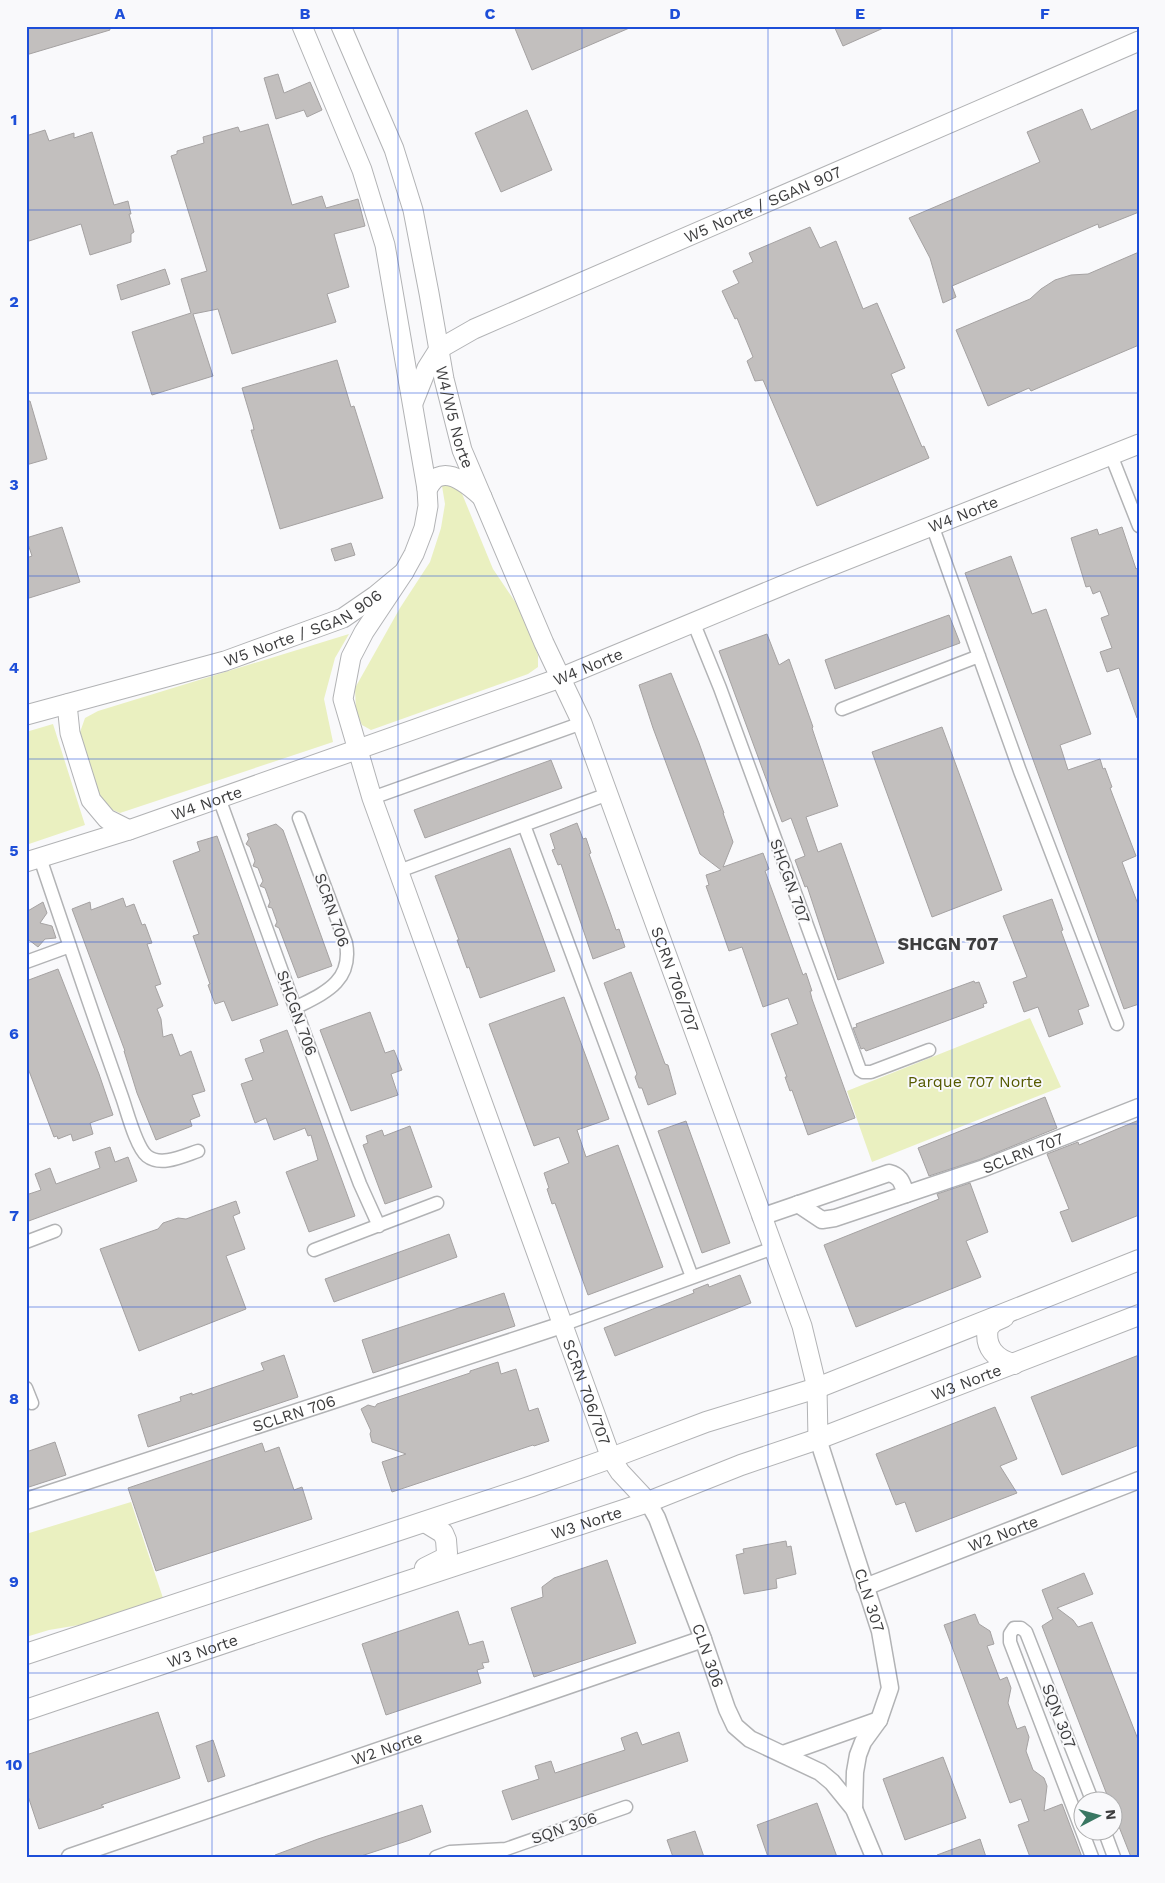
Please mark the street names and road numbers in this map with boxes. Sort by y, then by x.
street label: W5 Norte / SGAN 907 [681,162,844,246]
street label: W4/W5 Norte [432,364,478,471]
street label: W4 Norte [925,491,1001,536]
street label: W5 Norte / SGAN 906 [221,585,385,670]
street label: W4 Norte [550,644,625,689]
street label: W4 Norte [169,781,244,824]
street label: SHCGN 707 [766,836,814,926]
street label: SCRN 706 [311,871,353,949]
street label: SCRN 706/707 [648,924,703,1035]
street label: SHCGN 706 [273,968,321,1058]
street label: SCLRN 707 [980,1128,1066,1177]
street label: SCRN 706/707 [559,1337,615,1448]
street label: W3 Norte [928,1360,1004,1404]
street label: SCLRN 706 [250,1391,338,1436]
street label: W3 Norte [549,1502,624,1543]
street label: W2 Norte [965,1511,1041,1555]
street label: CLN 307 [851,1566,889,1634]
street label: CLN 306 [688,1620,728,1690]
street label: W3 Norte [164,1630,240,1671]
street label: SQN 307 [1038,1681,1080,1751]
street label: W2 Norte [349,1727,425,1769]
street label: SQN 306 [529,1808,599,1848]

